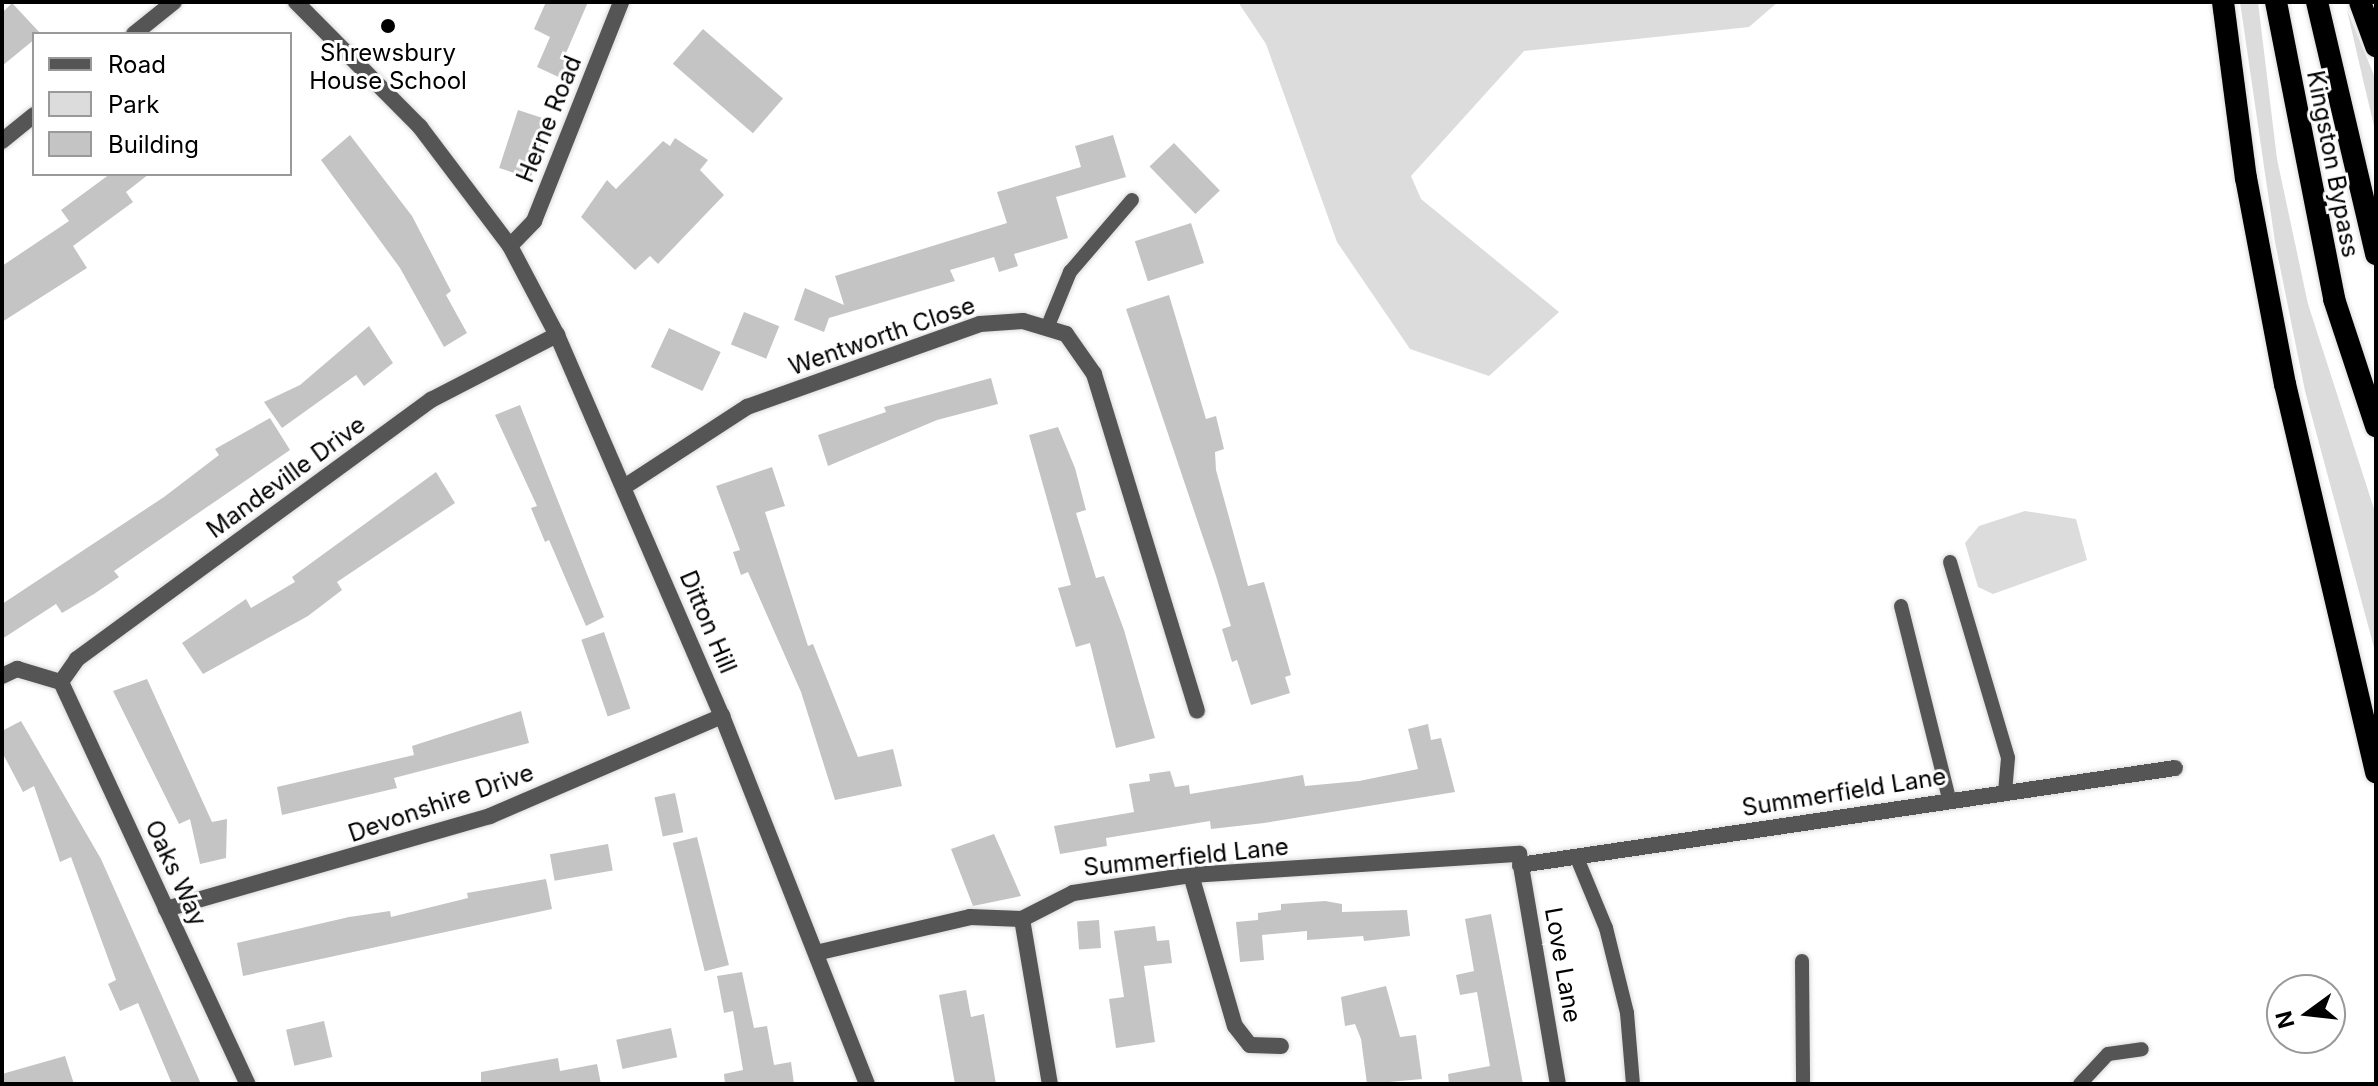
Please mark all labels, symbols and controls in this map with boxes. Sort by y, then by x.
marker: Shrewsbury House School [379,17,397,35]
legend [32,32,292,176]
place label: Shrewsbury House School [309,39,467,95]
text: Road [108,50,166,79]
street label: Herne Road [511,51,587,187]
street label: Kingston Bypass [2301,68,2365,260]
text: Park [108,90,159,119]
text: Building [108,130,199,159]
street label: Wentworth Close [785,291,979,381]
street label: Mandeville Drive [201,410,371,544]
street label: Ditton Hill [674,566,742,678]
street label: Devonshire Drive [345,758,537,848]
street label: Summerfield Lane [1740,762,1948,822]
street label: Oaks Way [139,815,213,931]
street label: Summerfield Lane [1082,832,1290,882]
street label: Love Lane [1539,905,1587,1025]
north arrow [2266,974,2346,1054]
text: N [2270,1008,2299,1031]

